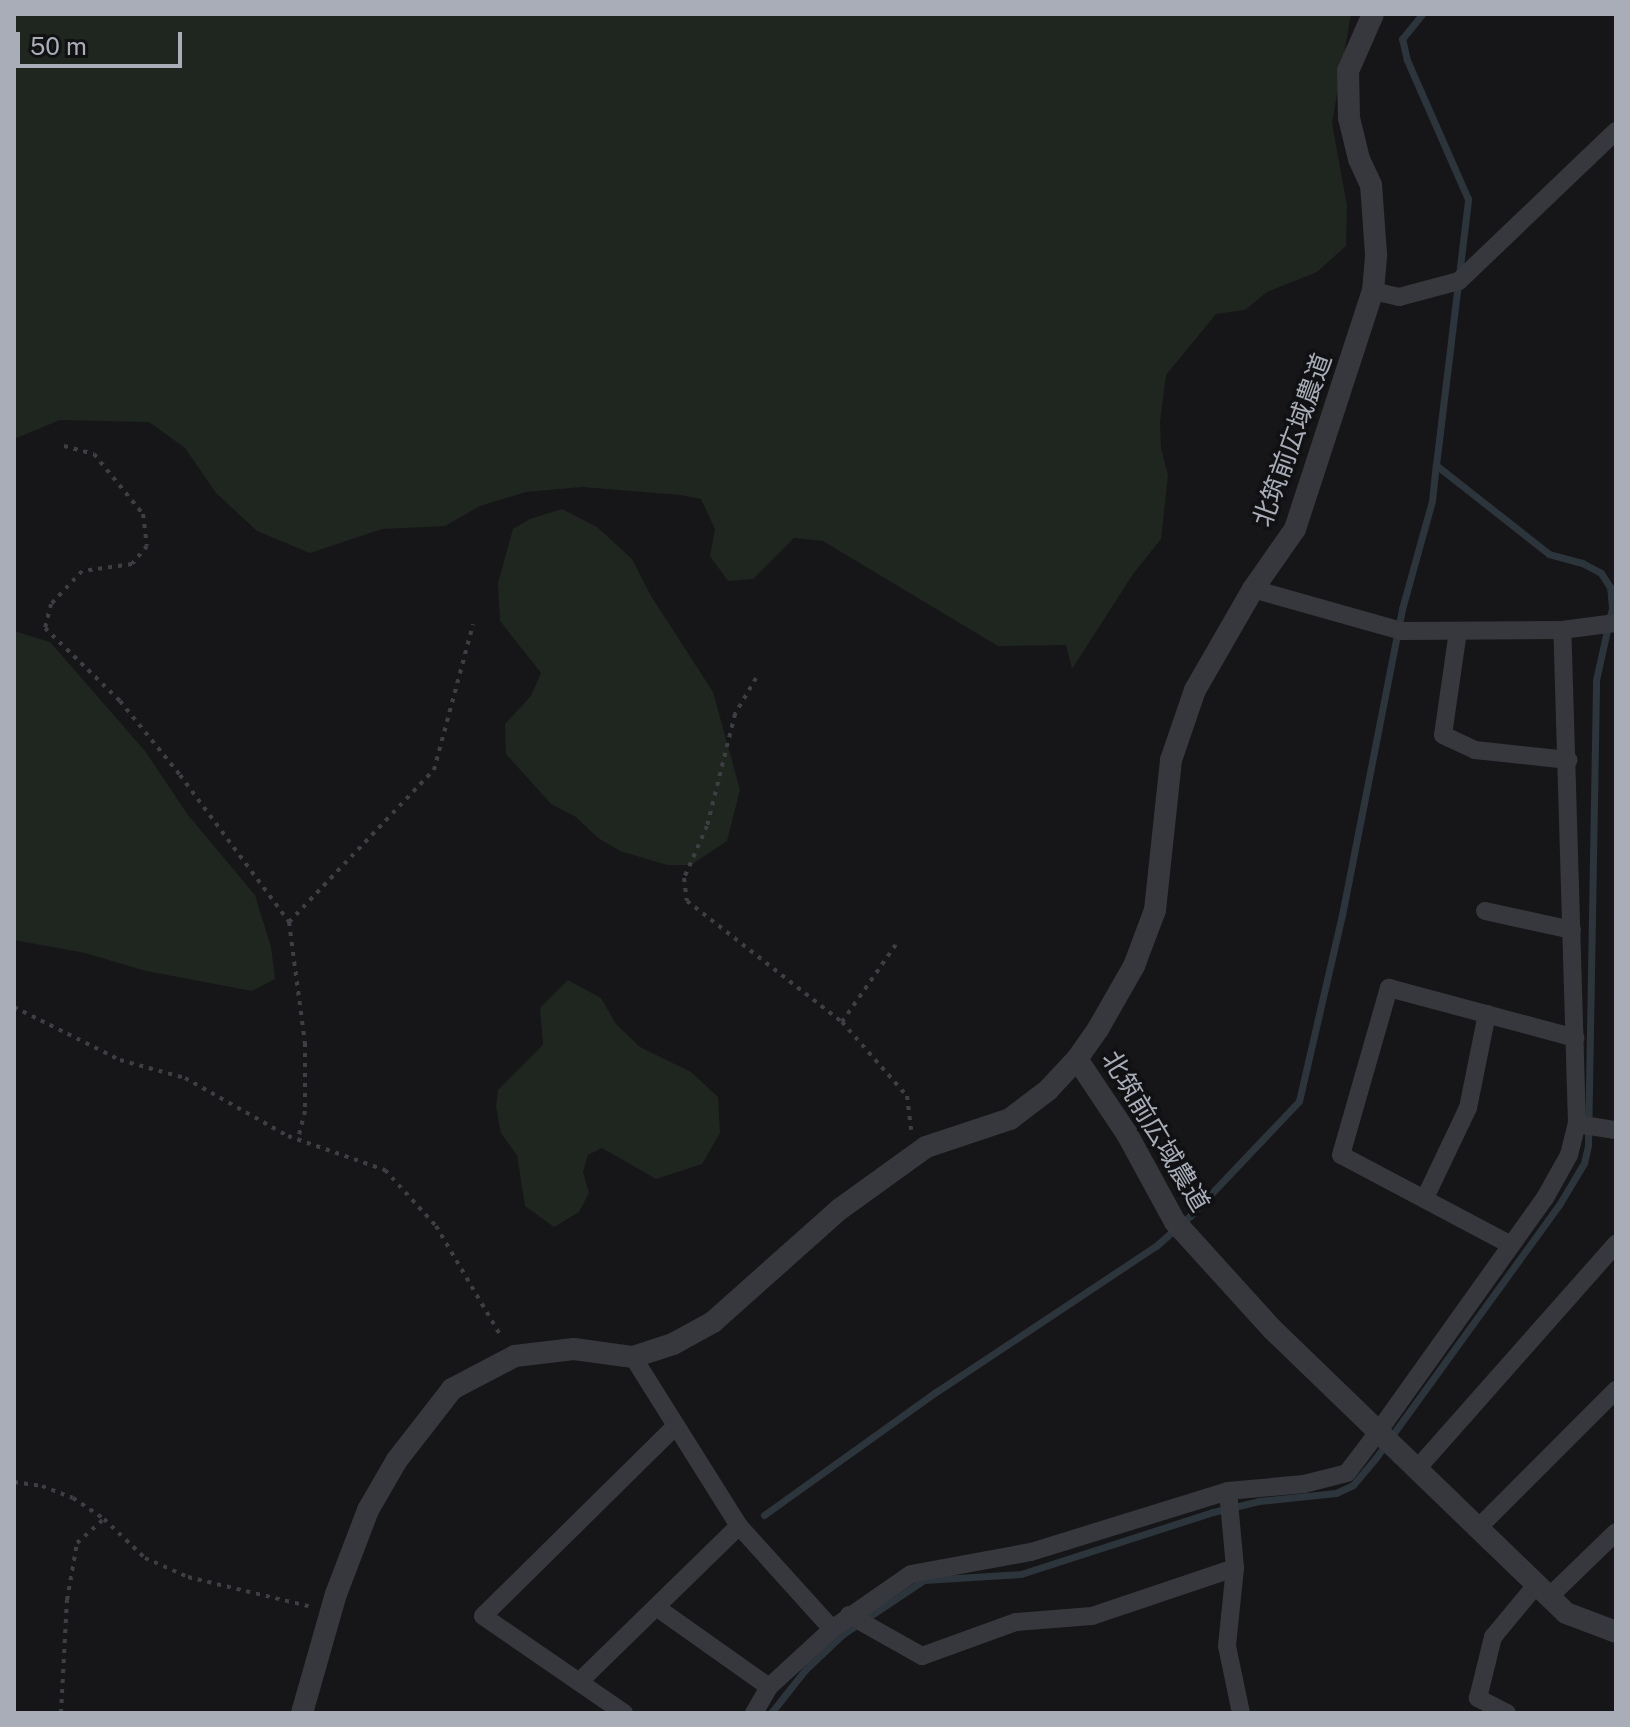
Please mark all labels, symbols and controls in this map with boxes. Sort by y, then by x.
scale bar [20,16,186,66]
text: 50 m [30,32,87,60]
street label: 北筑前広域農道 [1246,349,1338,531]
street label: 北筑前広域農道 [1096,1045,1216,1217]

